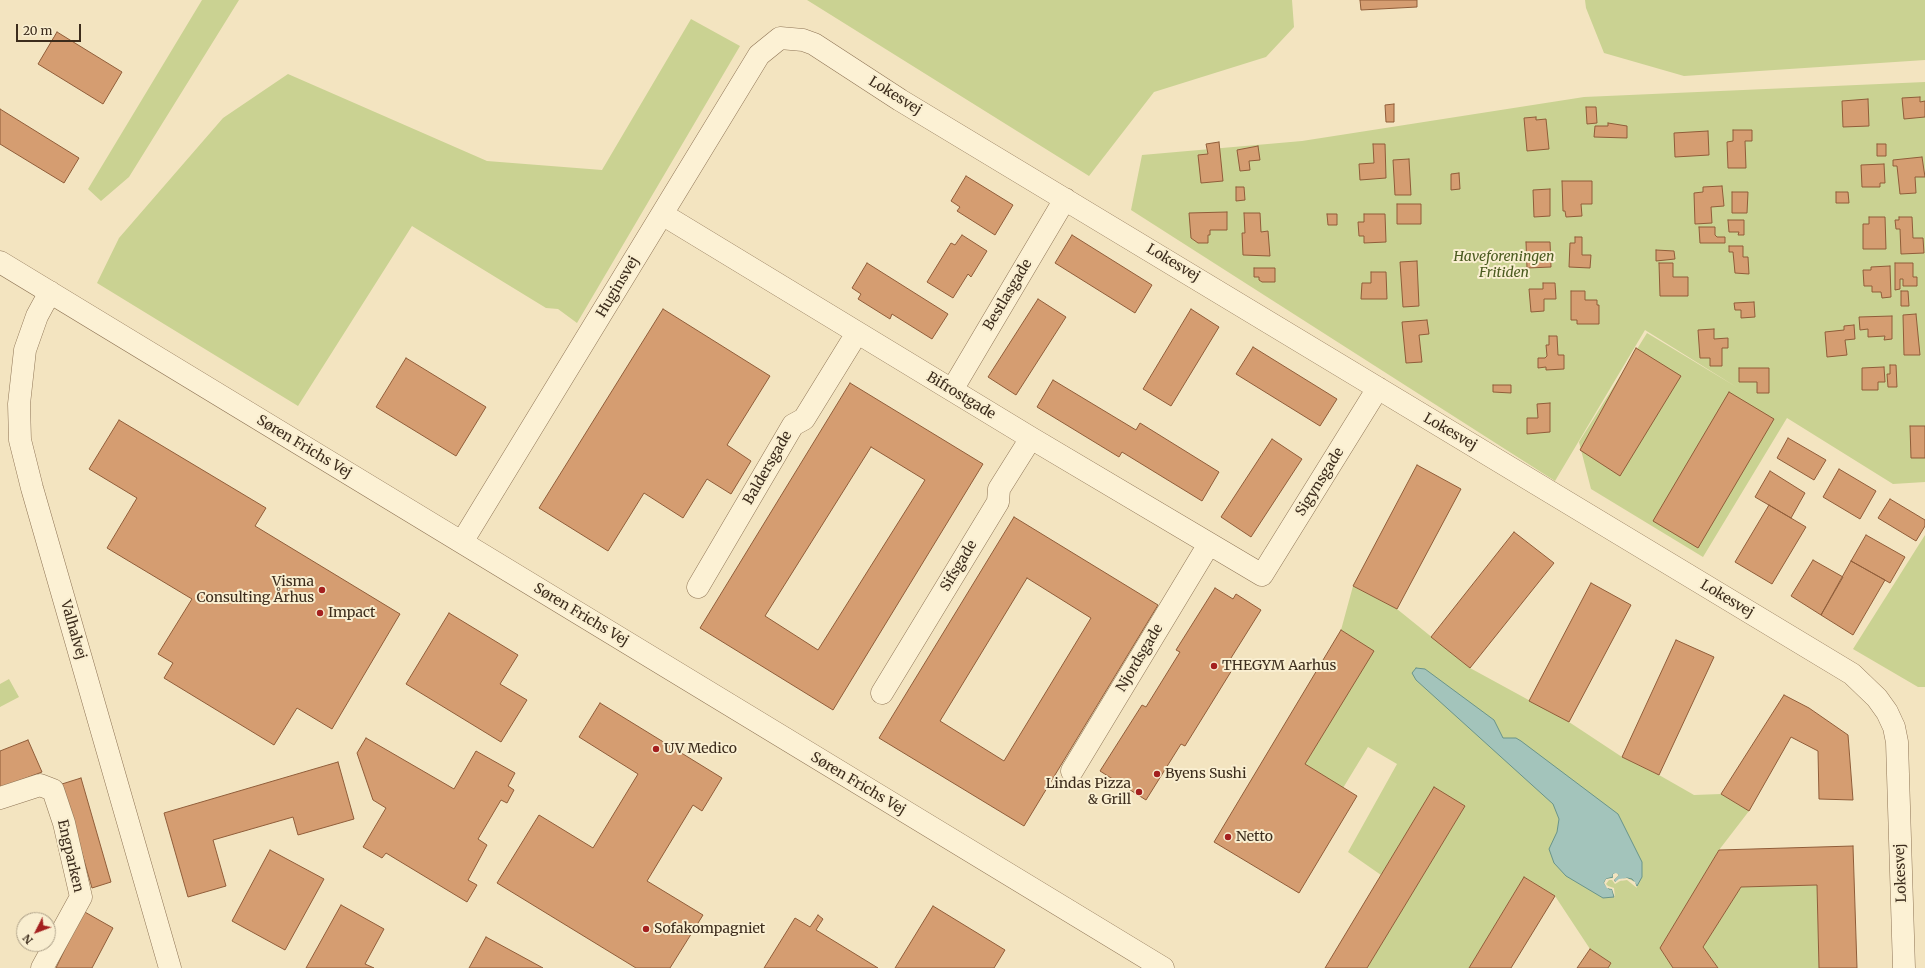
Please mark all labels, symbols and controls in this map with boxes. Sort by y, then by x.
scale bar [18,16,83,42]
text: 20 m [23,23,52,38]
street label: Lokesvej [865,73,925,119]
street label: Lokesvej [1143,241,1203,285]
park label: Haveforeningen Fritiden [1453,249,1555,282]
street label: Huginsvej [593,253,643,321]
street label: Bestlasgade [980,256,1036,334]
street label: Bifrostgade [924,369,998,423]
street label: Lokesvej [1420,410,1480,454]
street label: Søren Frichs Vej [253,412,355,482]
street label: Baldersgade [740,428,796,508]
street label: Sigynsgade [1292,445,1348,519]
street label: Sifsgade [937,538,981,594]
place label: Visma Consulting Århus [197,574,314,606]
street label: Lokesvej [1697,577,1757,621]
street label: Søren Frichs Vej [530,580,632,650]
marker: Visma Consulting Århus [317,585,327,595]
street label: Valhalvej [57,598,89,662]
place label: Impact [328,605,375,621]
marker: Impact [315,608,325,618]
street label: Njordsgade [1113,621,1167,695]
place label: THEGYM Aarhus [1222,658,1336,674]
marker: THEGYM Aarhus [1209,661,1219,671]
place label: UV Medico [664,741,737,757]
marker: UV Medico [651,744,661,754]
street label: Søren Frichs Vej [807,749,909,819]
place label: Byens Sushi [1165,766,1246,782]
marker: Byens Sushi [1152,769,1162,779]
place label: Lindas Pizza & Grill [1046,776,1131,808]
marker: Lindas Pizza & Grill [1134,787,1144,797]
street label: Engparken [53,818,87,894]
place label: Netto [1236,829,1273,845]
marker: Netto [1223,832,1233,842]
street label: Lokesvej [1892,843,1910,903]
north arrow [16,912,56,952]
place label: Sofakompagniet [654,921,765,937]
marker: Sofakompagniet [641,924,651,934]
text: N [20,931,36,947]

